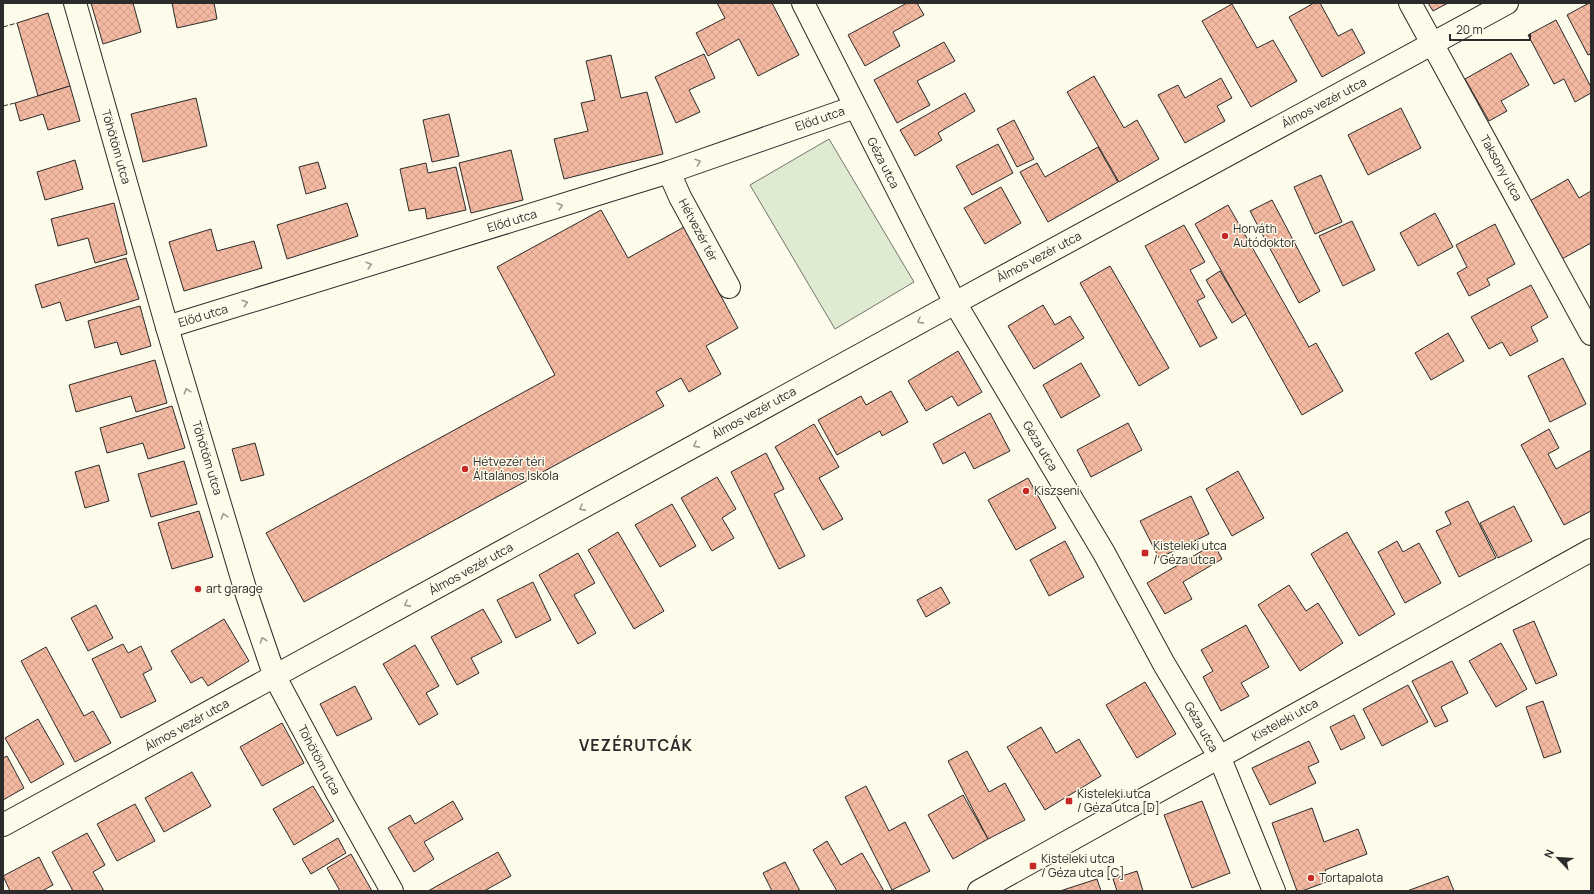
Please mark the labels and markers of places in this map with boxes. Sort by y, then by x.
place label: Horváth Autódoktor [1233,220,1296,251]
marker: Horváth Autódoktor [1220,231,1230,241]
place label: Hétvezér téri Általános Iskola [473,453,559,484]
marker: Hétvezér téri Általános Iskola [460,464,470,474]
place label: Kiszseni [1034,482,1080,499]
marker: Kiszseni [1021,486,1031,496]
place label: Kisteleki utca / Géza utca [1153,537,1227,568]
marker: Kisteleki utca / Géza utca [1140,548,1150,558]
place label: art garage [206,580,263,597]
marker: art garage [193,584,203,594]
place label: Kisteleki utca / Géza utca [D] [1077,785,1160,816]
marker: Kisteleki utca / Géza utca [D] [1064,796,1074,806]
place label: Kisteleki utca / Géza utca [C] [1041,850,1124,881]
marker: Kisteleki utca / Géza utca [C] [1028,861,1038,871]
place label: Tortapalota [1319,869,1383,886]
marker: Tortapalota [1306,873,1316,883]

